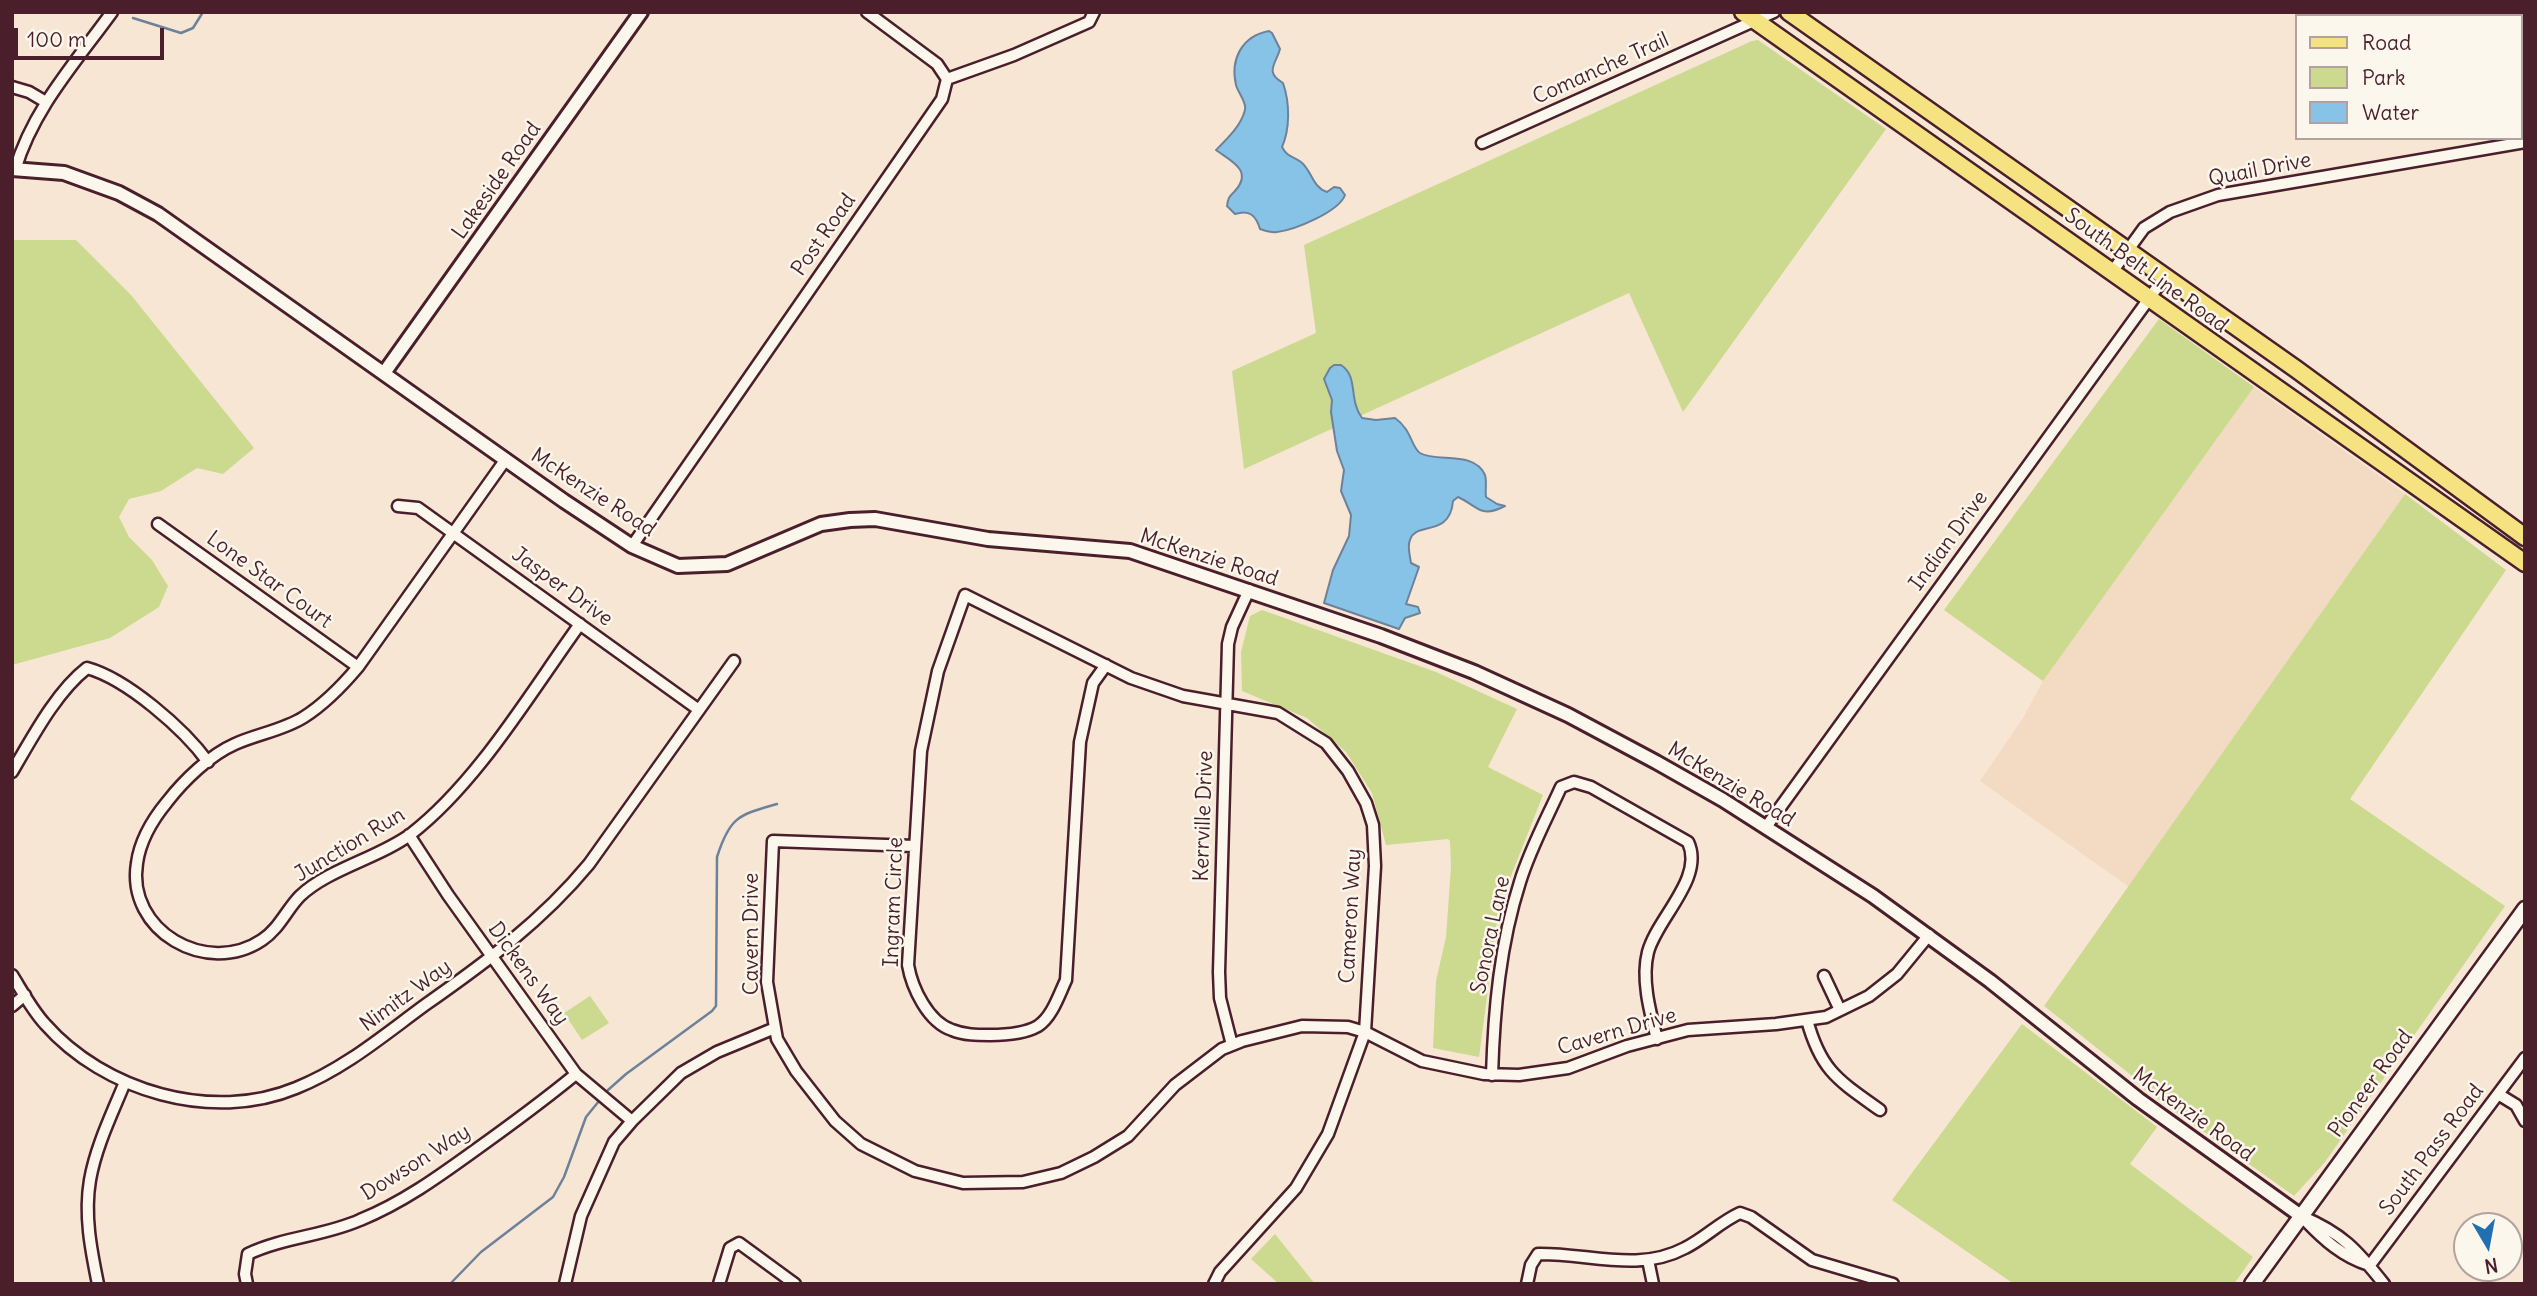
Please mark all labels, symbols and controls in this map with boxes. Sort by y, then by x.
scale bar [18,14,168,58]
legend [2296,14,2523,140]
text: 100 m [27,26,86,53]
street label: Comanche Trail [1529,28,1673,110]
text: Road [2362,29,2411,56]
text: Park [2362,64,2405,91]
text: Water [2362,99,2419,126]
street label: Lakeside Road [447,118,547,244]
street label: Quail Drive [2207,148,2313,192]
street label: Post Road [786,189,862,281]
street label: South Belt Line Road [2059,203,2233,339]
street label: McKenzie Road [526,443,660,543]
street label: Indian Drive [1904,486,1994,596]
street label: McKenzie Road [1137,524,1281,592]
street label: Lone Star Court [201,526,337,634]
street label: Jasper Drive [507,542,617,632]
street label: McKenzie Road [1663,737,1799,833]
street label: Kerrville Drive [1189,750,1219,882]
street label: Junction Run [290,802,410,888]
street label: Ingram Circle [879,836,909,968]
street label: Cameron Way [1335,848,1367,984]
street label: Cavern Drive [739,873,765,995]
street label: Sonora Lane [1466,874,1516,996]
street label: Dickens Way [482,918,574,1030]
street label: Nimitz Way [355,954,457,1038]
street label: Cavern Drive [1555,1003,1679,1061]
street label: Pioneer Road [2324,1025,2418,1143]
street label: McKenzie Road [2127,1063,2259,1167]
street label: South Pass Road [2375,1080,2489,1220]
street label: Dowson Way [357,1119,475,1207]
north arrow [2453,1212,2523,1282]
text: N [2483,1253,2500,1279]

